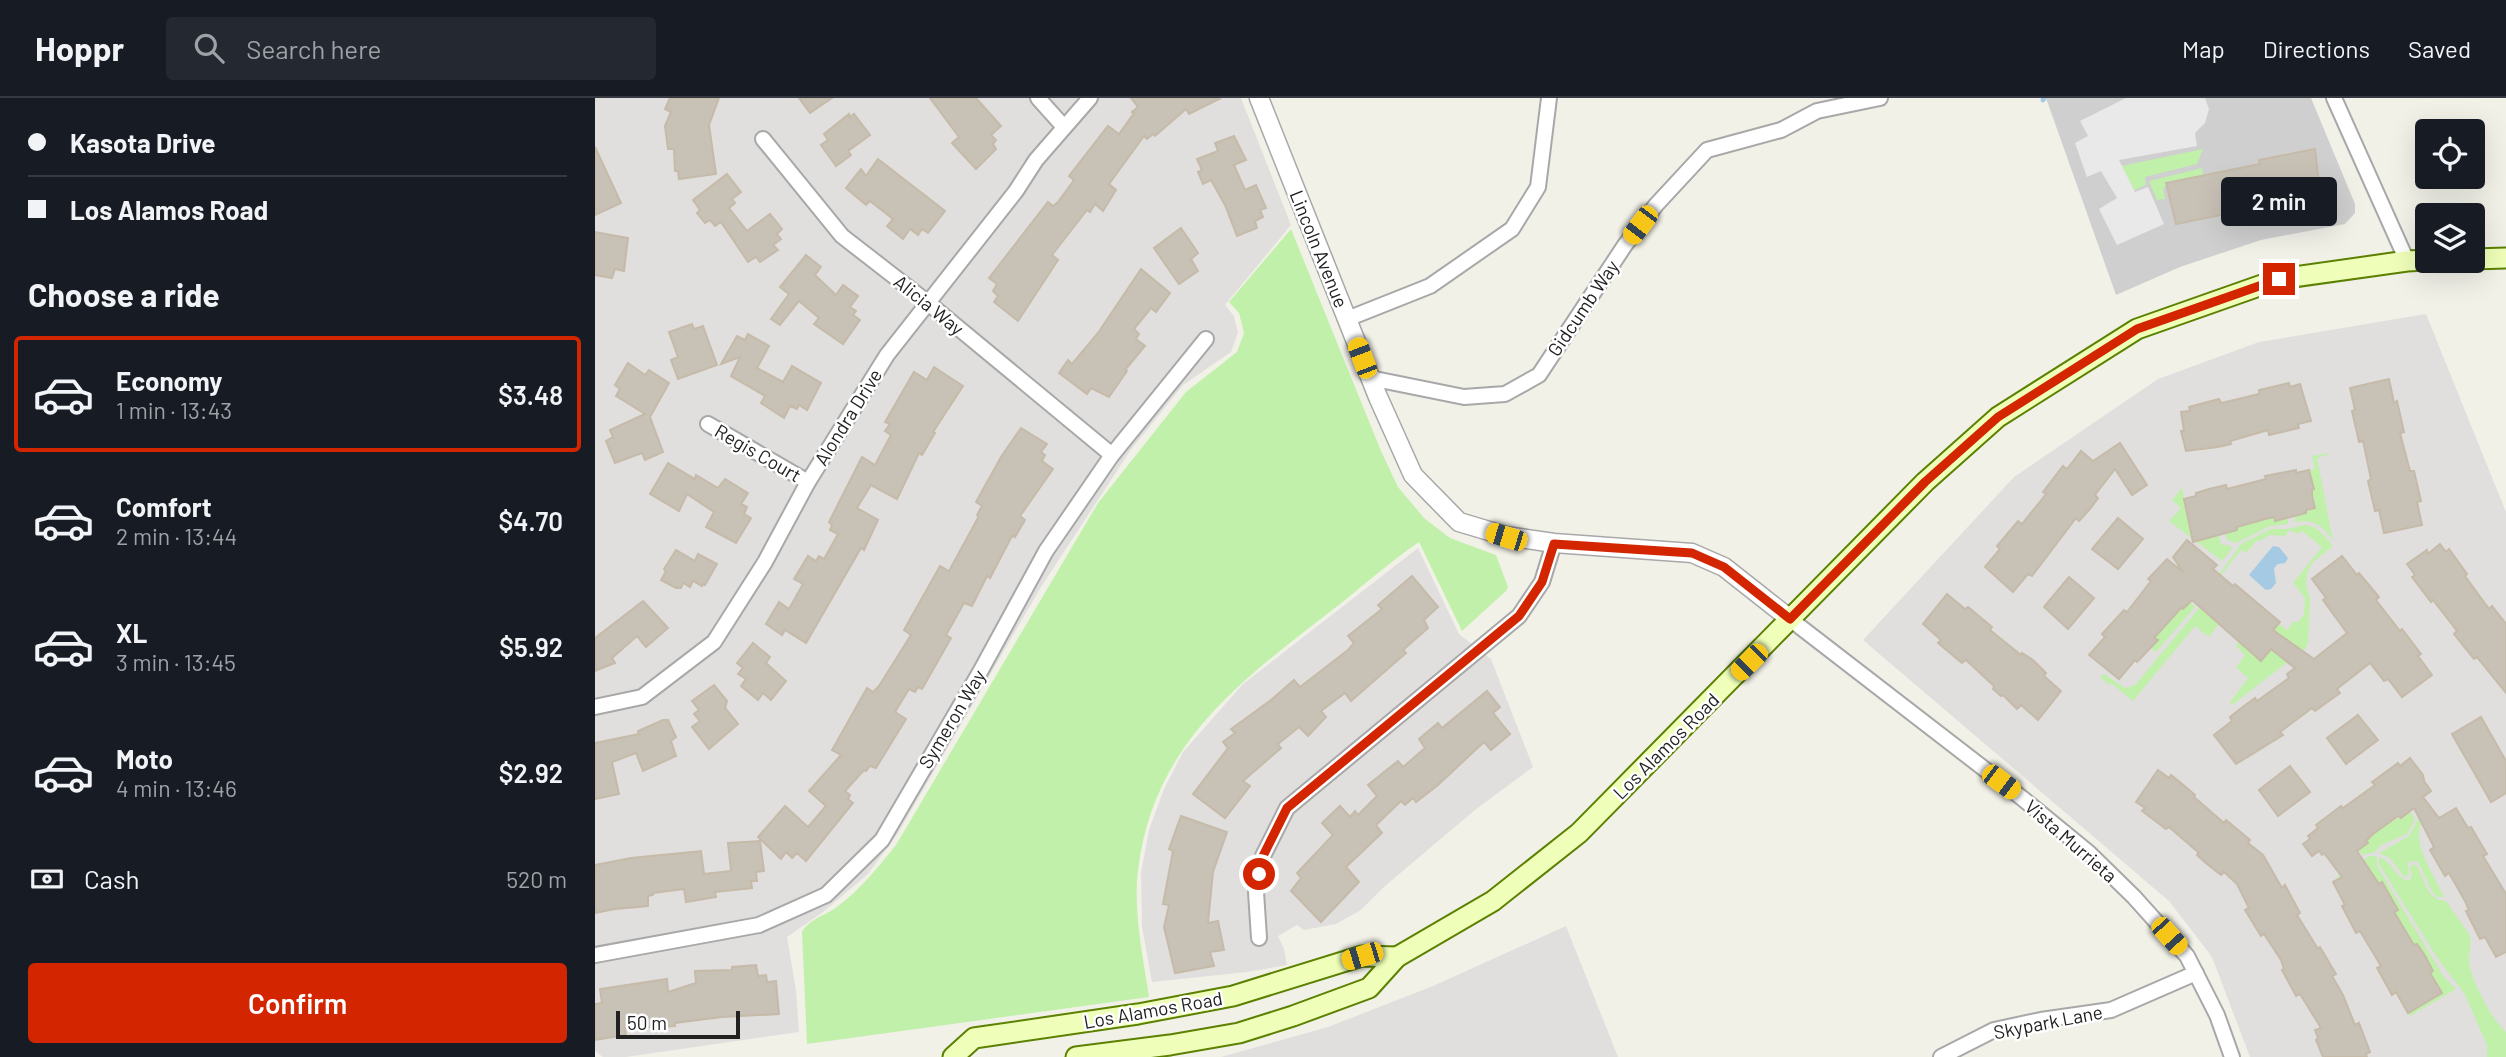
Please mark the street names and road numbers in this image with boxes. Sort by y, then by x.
street label: Lincoln Avenue [1285,187,1353,311]
street label: Gidcumb Way [1542,255,1623,360]
street label: Alicia Way [890,270,969,340]
street label: Alondra Drive [809,364,886,469]
street label: Regis Court [711,419,805,486]
street label: Symeron Way [913,665,990,772]
street label: Los Alamos Road [1608,688,1723,803]
street label: Vista Murrieta [2021,794,2122,887]
street label: Los Alamos Road [1082,986,1224,1033]
street label: Skypark Lane [1991,1000,2104,1043]

